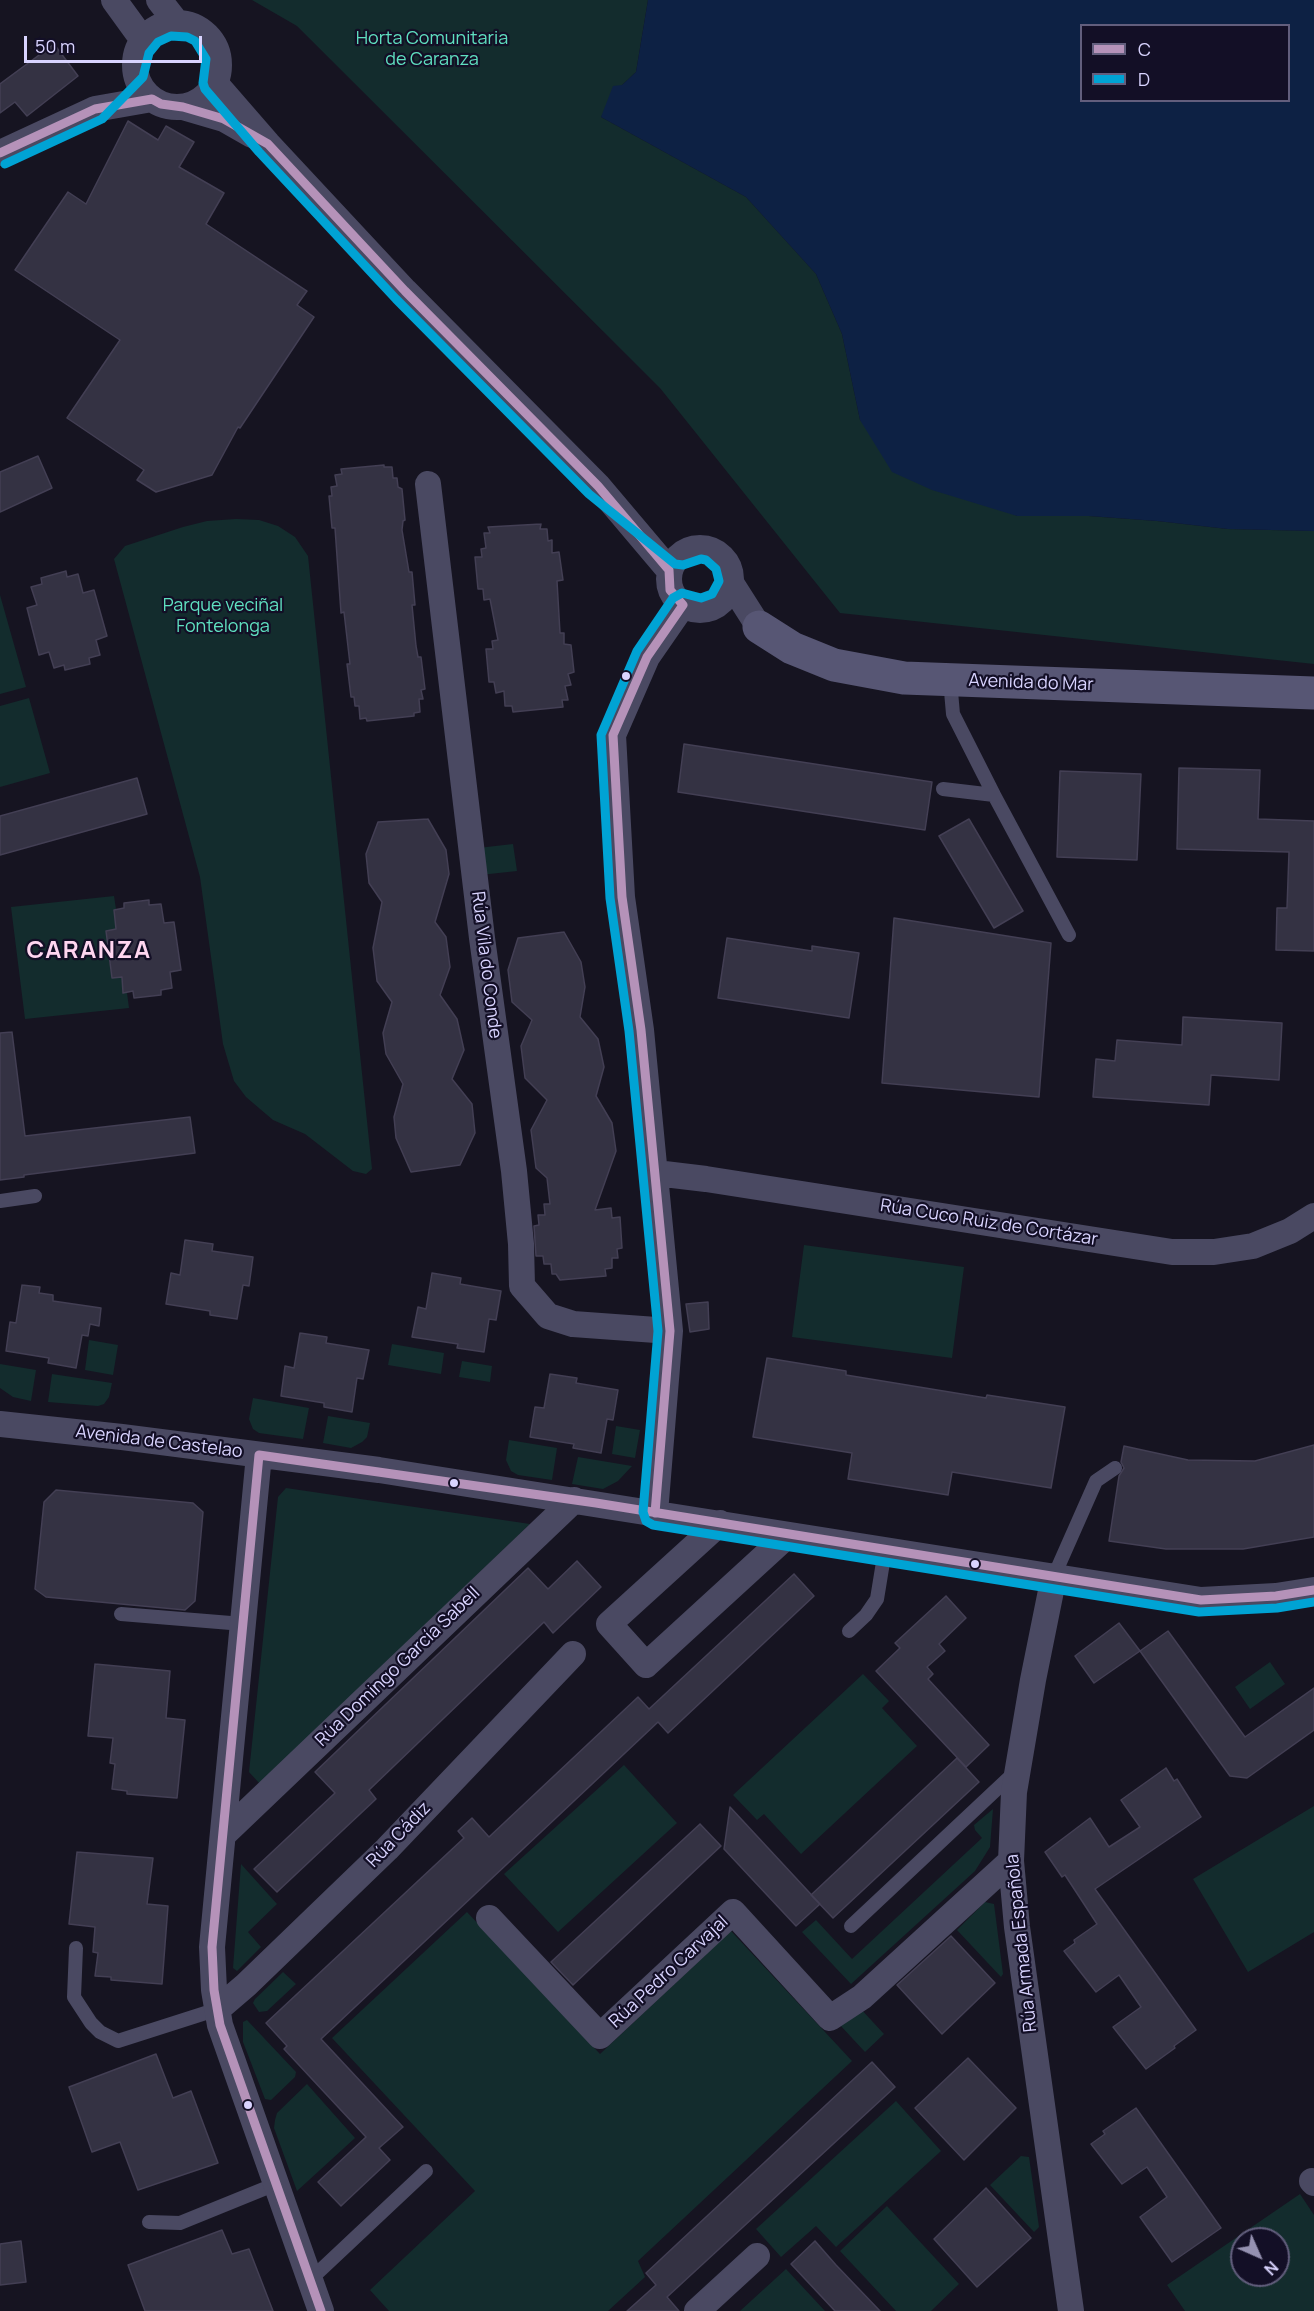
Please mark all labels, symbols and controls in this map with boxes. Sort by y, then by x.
scale bar [27,24,206,62]
legend [1080,24,1290,102]
park label: Horta Comunitaria de Caranza [356,28,508,70]
text: 50 m [35,34,75,58]
text: C [1138,37,1151,61]
text: D [1138,67,1150,91]
park label: Parque veciñal Fontelonga [163,595,283,638]
unlabelled marker [620,670,632,682]
street label: Avenida do Mar [968,670,1094,696]
street label: Rúa Vila do Conde [466,890,506,1040]
district label: CARANZA [26,937,152,965]
street label: Rúa Cuco Ruiz de Cortázar [879,1195,1099,1251]
street label: Avenida de Castelao [74,1421,244,1463]
unlabelled marker [448,1477,460,1489]
unlabelled marker [969,1558,981,1570]
street label: Rúa Domingo García Sabell [311,1583,485,1751]
street label: Rúa Cádiz [362,1798,436,1872]
street label: Rúa Armada Española [1002,1853,1042,2033]
street label: Rúa Pedro Carvajal [605,1911,733,2033]
unlabelled marker [242,2099,254,2111]
north arrow [1230,2227,1290,2287]
text: N [1259,2256,1283,2280]

